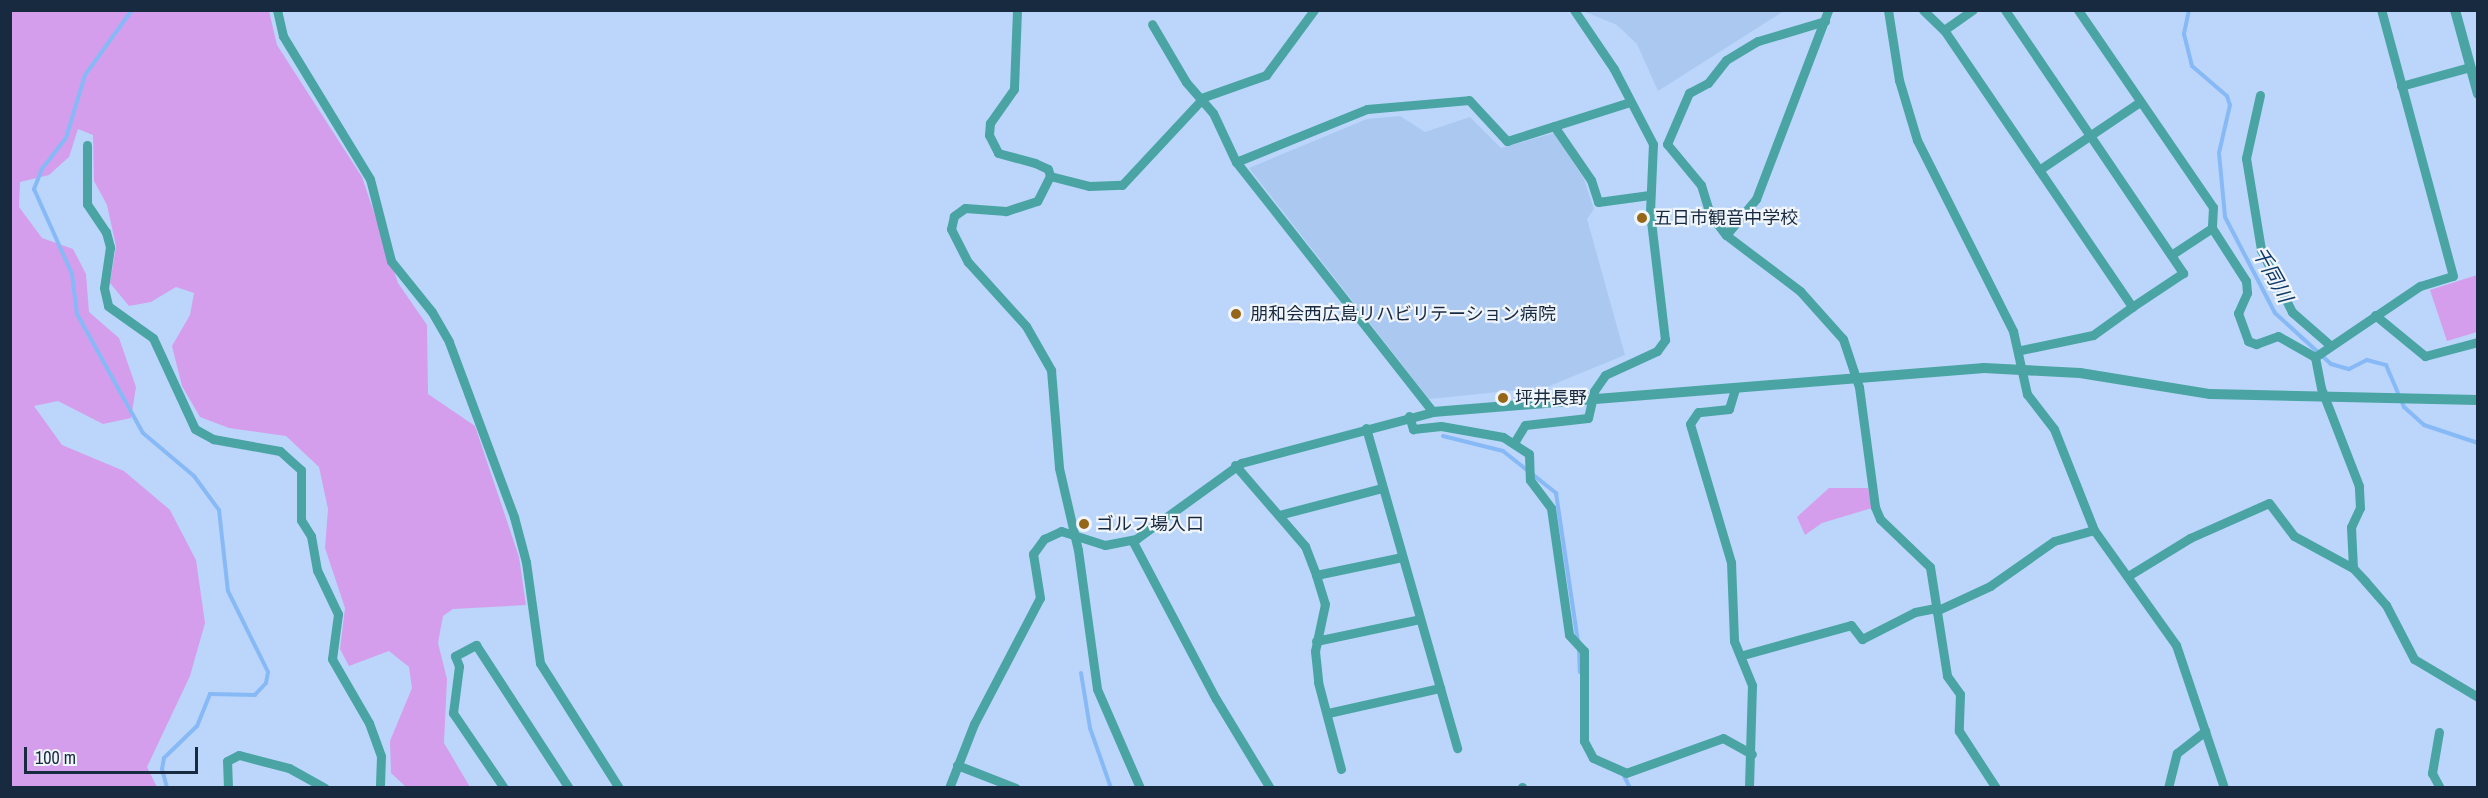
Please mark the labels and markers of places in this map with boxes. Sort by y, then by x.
place label: 五日市観音中学校 [1654,207,1798,229]
marker: 五日市観音中学校 [1635,211,1649,225]
place label: 朋和会西広島リハビリテーション病院 [1250,303,1556,325]
marker: 朋和会西広島リハビリテーション病院 [1227,305,1245,323]
place label: 坪井長野 [1515,387,1587,409]
marker: 坪井長野 [1496,391,1510,405]
place label: ゴルフ場入口 [1096,513,1204,535]
marker: ゴルフ場入口 [1077,517,1091,531]

